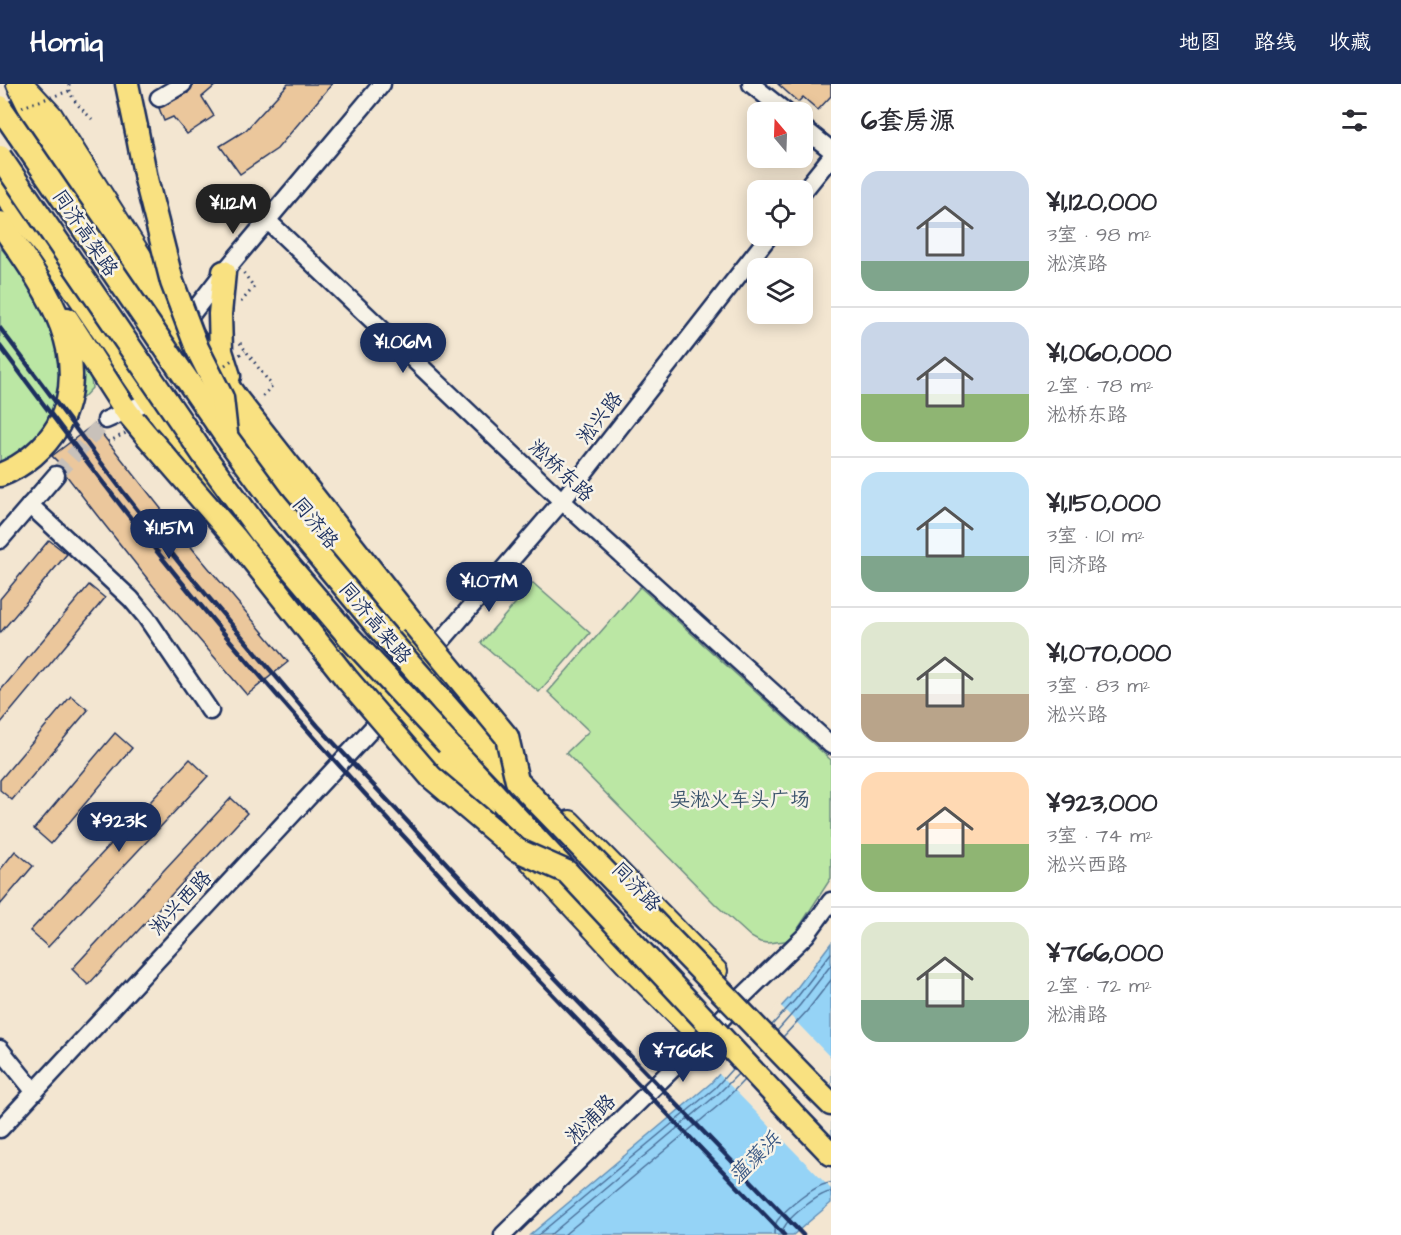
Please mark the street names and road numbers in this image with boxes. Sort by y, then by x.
street label: 同济高架路 [45,184,125,283]
street label: 淞兴路 [570,385,630,450]
street label: 淞桥东路 [522,433,601,509]
street label: 同济路 [285,491,345,556]
street label: 同济高架路 [332,576,419,671]
street label: 同济路 [605,856,668,919]
street label: 淞兴西路 [143,863,219,942]
street label: 淞浦路 [560,1087,623,1150]

